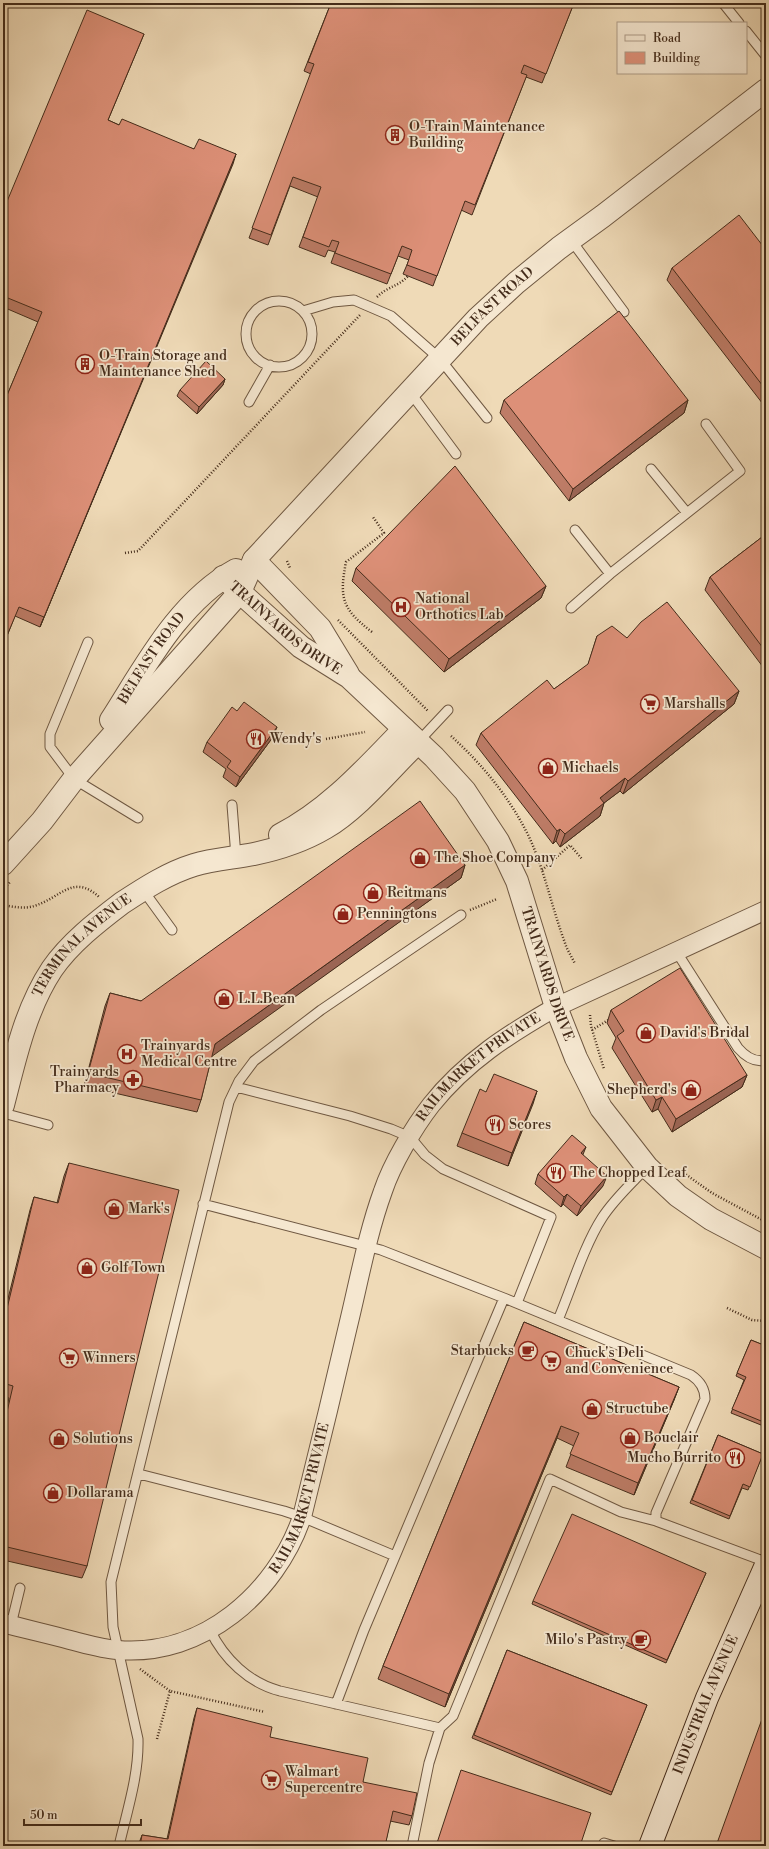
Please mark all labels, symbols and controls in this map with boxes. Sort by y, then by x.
legend [617,22,747,74]
text: Road [653,31,681,46]
text: Building [652,51,701,66]
place label: O-Train Maintenance Building [408,118,545,152]
building icon: O-Train Maintenance Building [384,124,406,146]
street label: BELFAST ROAD [447,263,538,351]
place label: O-Train Storage and Maintenance Shed [99,347,227,381]
building icon: O-Train Storage and Maintenance Shed [74,353,96,375]
street label: TRAINYARDS DRIVE [225,578,345,679]
place label: National Orthotics Lab [415,590,504,624]
hospital icon: National Orthotics Lab [390,596,412,618]
street label: BELFAST ROAD [114,609,190,708]
supermarket icon: Marshalls [639,693,661,715]
place label: Marshalls [664,695,726,713]
restaurant icon: Wendy's [245,728,267,750]
place label: Wendy's [269,730,321,748]
shop icon: Michaels [537,757,559,779]
place label: Michaels [562,759,619,777]
shop icon: The Shoe Company [409,847,431,869]
place label: The Shoe Company [434,849,556,867]
shop icon: Reitmans [362,882,384,904]
place label: Reitmans [387,884,447,902]
street label: TERMINAL AVENUE [29,890,135,1000]
shop icon: Penningtons [332,903,354,925]
place label: Penningtons [357,905,437,923]
street label: TRAINYARDS DRIVE [517,905,578,1044]
shop icon: L.L.Bean [213,988,235,1010]
place label: L.L.Bean [238,990,296,1008]
street label: RAILMARKET PRIVATE [413,1009,544,1125]
shop icon: David's Bridal [635,1022,657,1044]
place label: David's Bridal [660,1024,750,1042]
place label: Trainyards Medical Centre [141,1037,237,1071]
hospital icon: Trainyards Medical Centre [116,1043,138,1065]
place label: Trainyards Pharmacy [50,1063,119,1097]
pharmacy icon: Trainyards Pharmacy [122,1069,144,1091]
shop icon: Shepherd's [680,1079,702,1101]
place label: Shepherd's [607,1081,677,1099]
restaurant icon: Scores [484,1114,506,1136]
place label: Scores [509,1116,551,1134]
restaurant icon: The Chopped Leaf [545,1162,567,1184]
place label: The Chopped Leaf [570,1164,687,1182]
shop icon: Mark's [103,1198,125,1220]
place label: Mark's [128,1200,170,1218]
shop icon: Golf Town [76,1257,98,1279]
place label: Golf Town [101,1259,166,1277]
cafe icon: Starbucks [517,1340,539,1362]
place label: Starbucks [451,1342,514,1360]
place label: Chuck's Deli and Convenience [565,1344,673,1378]
supermarket icon: Winners [58,1347,80,1369]
place label: Winners [82,1349,136,1367]
supermarket icon: Chuck's Deli and Convenience [540,1350,562,1372]
shop icon: Structube [581,1398,603,1420]
place label: Structube [606,1400,668,1418]
street label: RAILMARKET PRIVATE [266,1421,334,1578]
shop icon: Bouclair [619,1427,641,1449]
shop icon: Solutions [48,1428,70,1450]
place label: Bouclair [643,1429,699,1447]
place label: Solutions [73,1430,133,1448]
restaurant icon: Mucho Burrito [724,1447,746,1469]
place label: Mucho Burrito [627,1449,721,1467]
shop icon: Dollarama [42,1482,64,1504]
place label: Dollarama [67,1484,134,1502]
cafe icon: Milo's Pastry [630,1629,652,1651]
place label: Milo's Pastry [545,1631,627,1649]
street label: INDUSTRIAL AVENUE [669,1632,743,1777]
place label: Walmart Supercentre [284,1763,363,1797]
supermarket icon: Walmart Supercentre [260,1769,282,1791]
scale bar [24,1801,141,1827]
text: 50 m [30,1808,58,1823]

